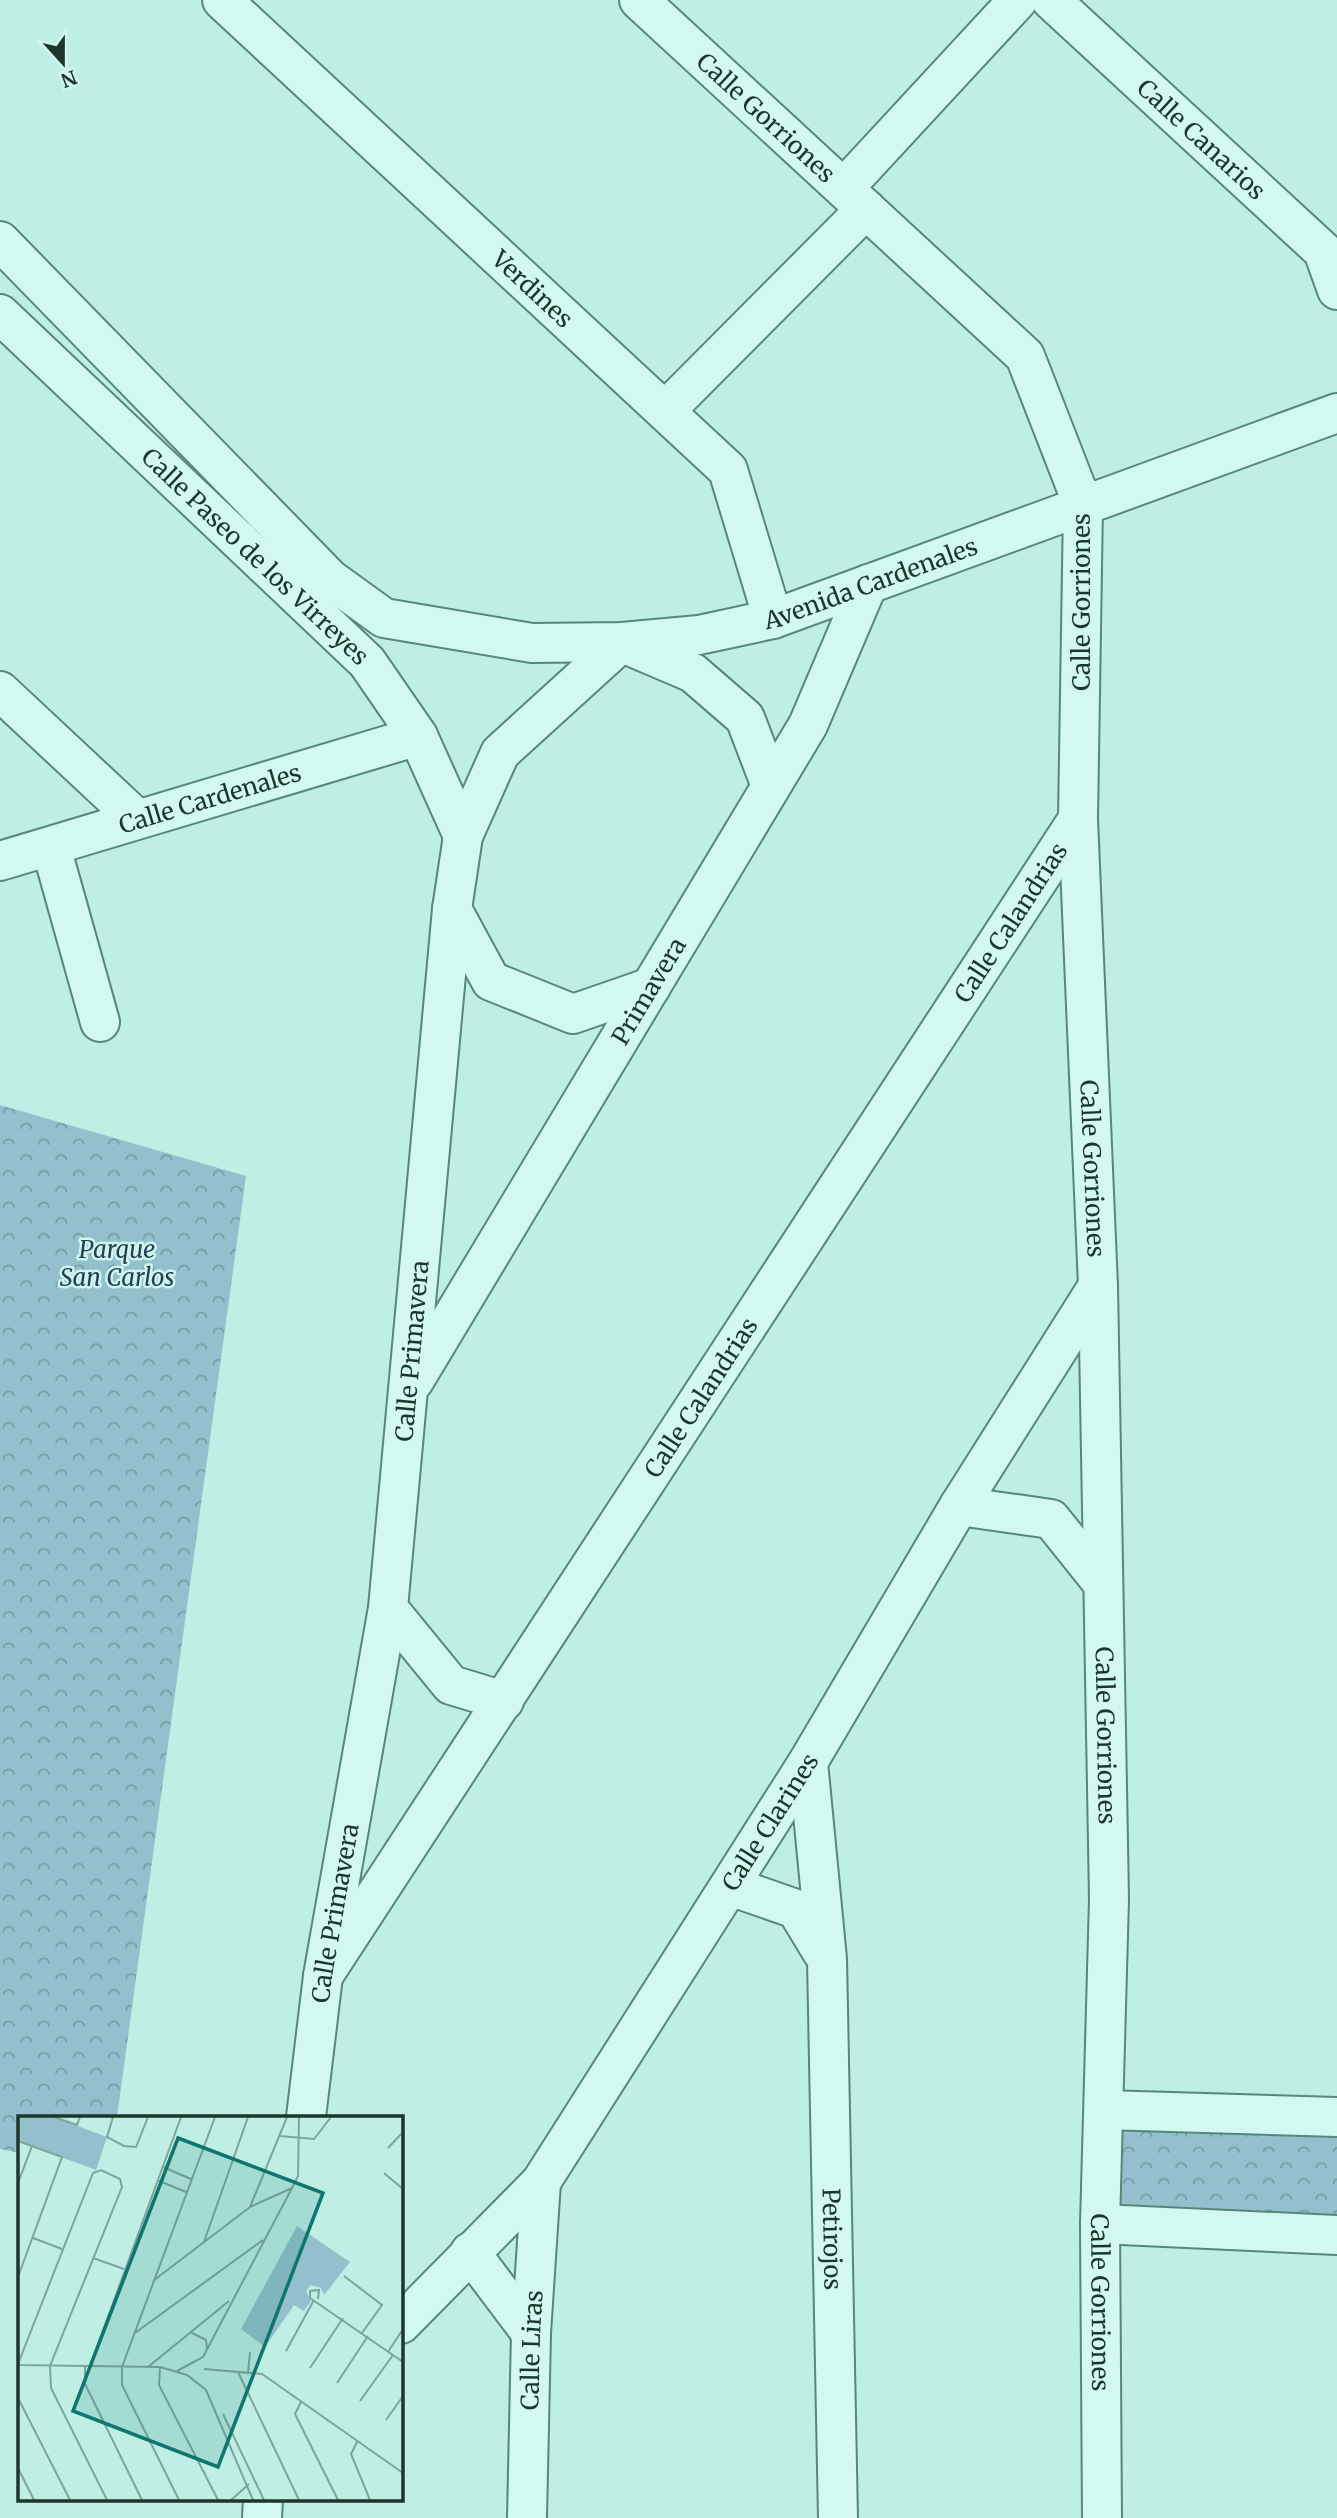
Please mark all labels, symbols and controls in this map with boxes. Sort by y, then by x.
north arrow [28,28,98,98]
street label: Calle Gorriones [690,46,842,189]
text: N [58,65,80,93]
street label: Calle Canarios [1131,72,1272,206]
street label: Verdines [485,243,580,334]
street label: Calle Paseo de los Virreyes [135,441,376,671]
street label: Calle Gorriones [1066,513,1097,691]
street label: Avenida Cardenales [760,530,982,636]
street label: Calle Cardenales [115,756,305,840]
street label: Calle Calandrias [947,837,1074,1008]
street label: Primavera [604,932,692,1050]
street label: Calle Gorriones [1074,1079,1112,1258]
park label: Parque San Carlos [60,1234,174,1293]
street label: Calle Primavera [388,1259,435,1443]
street label: Calle Calandrias [637,1311,764,1483]
street label: Calle Gorriones [1089,1646,1123,1825]
street label: Calle Clarines [715,1748,825,1897]
street label: Calle Primavera [304,1821,365,2005]
inset map [18,2116,402,2500]
street label: Petirojos [816,2188,849,2290]
street label: Calle Gorriones [1084,2213,1117,2391]
street label: Calle Liras [514,2289,549,2410]

